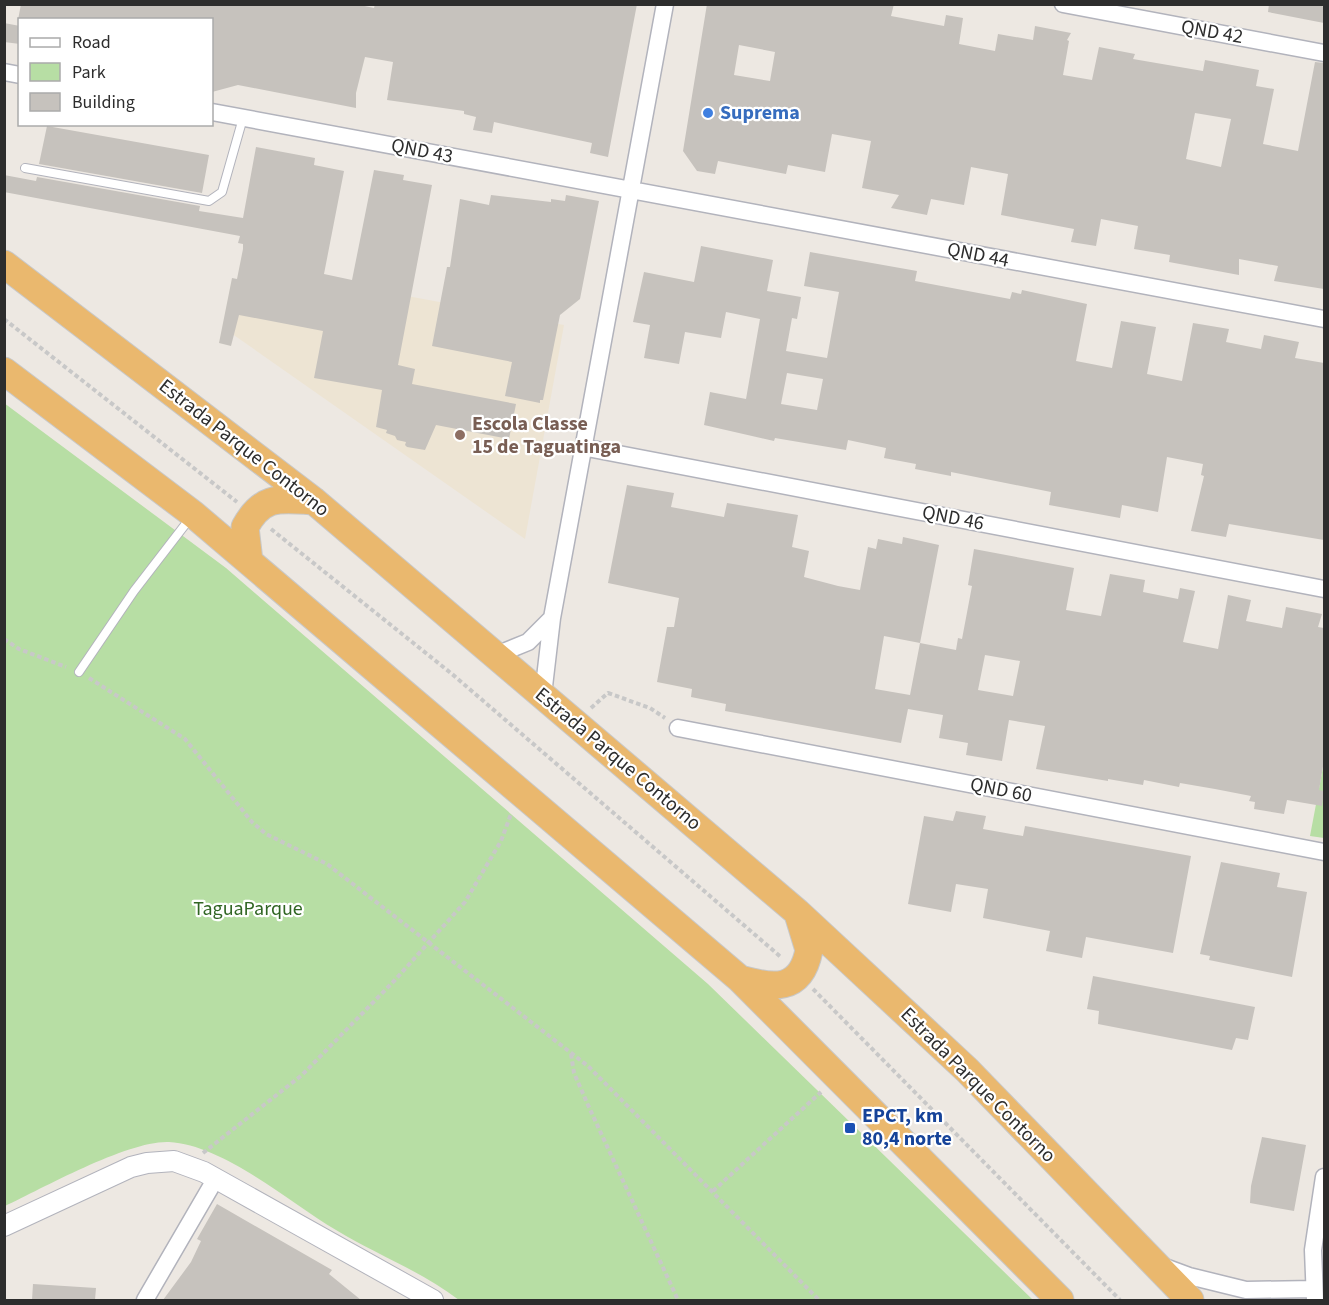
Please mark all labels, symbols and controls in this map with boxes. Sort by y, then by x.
street label: QND 42 [1179,13,1245,51]
legend [18,18,213,126]
text: Road [72,30,111,55]
text: Park [72,60,106,85]
text: Building [72,90,135,115]
place label: Suprema [720,99,800,127]
marker: Suprema [701,106,715,120]
street label: QND 43 [389,131,455,171]
street label: QND 44 [945,235,1011,275]
street label: Estrada Parque Contorno [153,372,335,524]
place label: Escola Classe 15 de Taguatinga [472,410,621,461]
marker: Escola Classe 15 de Taguatinga [453,428,467,442]
street label: QND 46 [920,498,986,538]
street label: Estrada Parque Contorno [529,681,707,837]
street label: QND 60 [968,770,1034,810]
park label: TaguaParque [193,895,303,923]
street label: Estrada Parque Contorno [894,1001,1062,1169]
place label: EPCT, km 80,4 norte [862,1102,952,1153]
marker: EPCT, km 80,4 norte [843,1121,857,1135]

